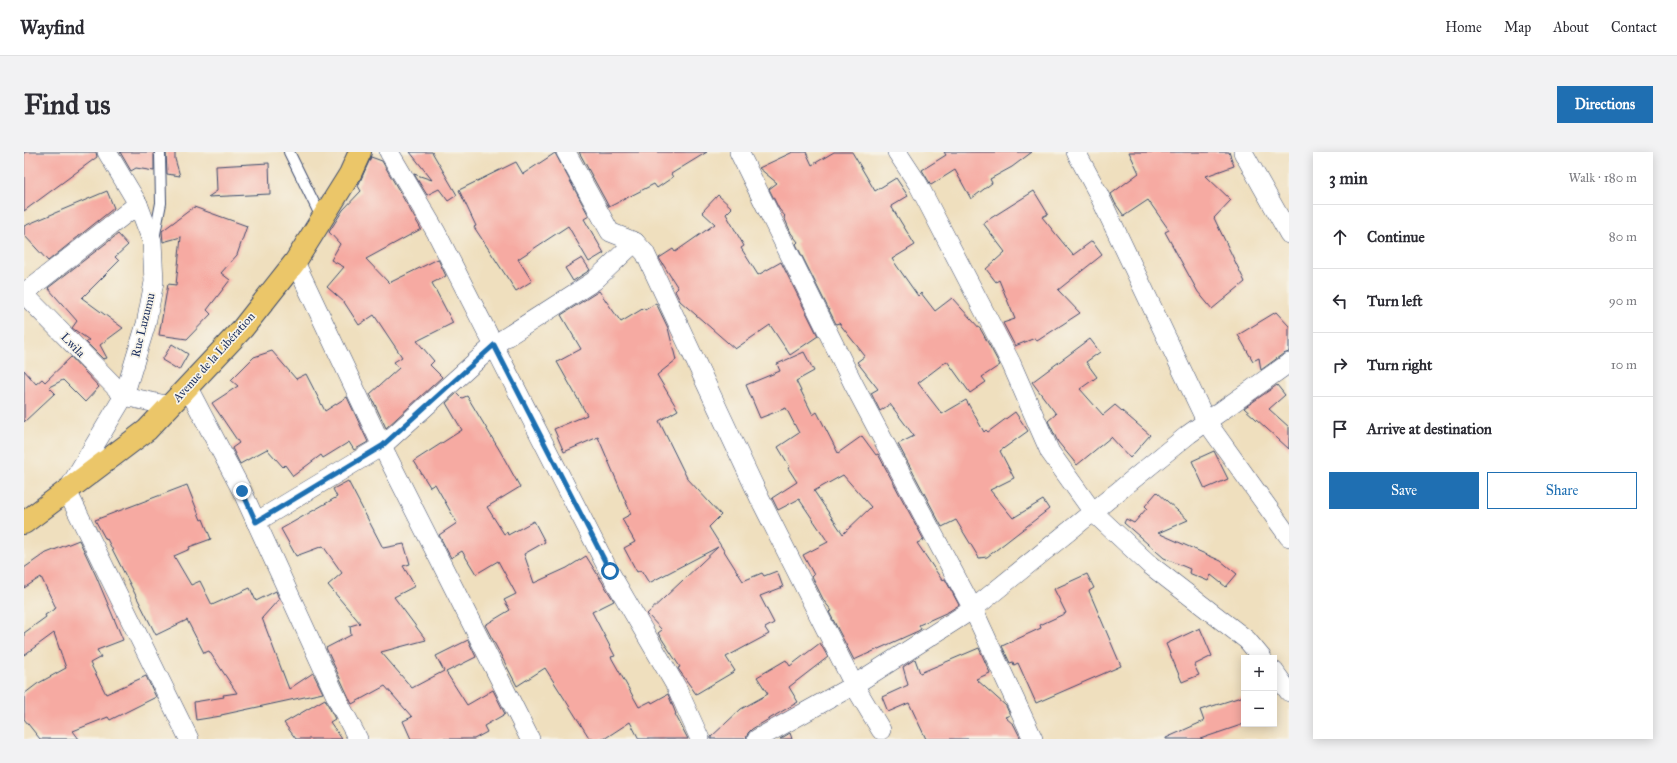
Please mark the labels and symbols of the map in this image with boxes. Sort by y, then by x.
street label: Rue Luzumu [128,291,158,359]
street label: Avenue de la Libération [169,309,258,405]
street label: Lwila [58,330,88,361]
route end [233,482,251,500]
route start [601,562,619,580]

